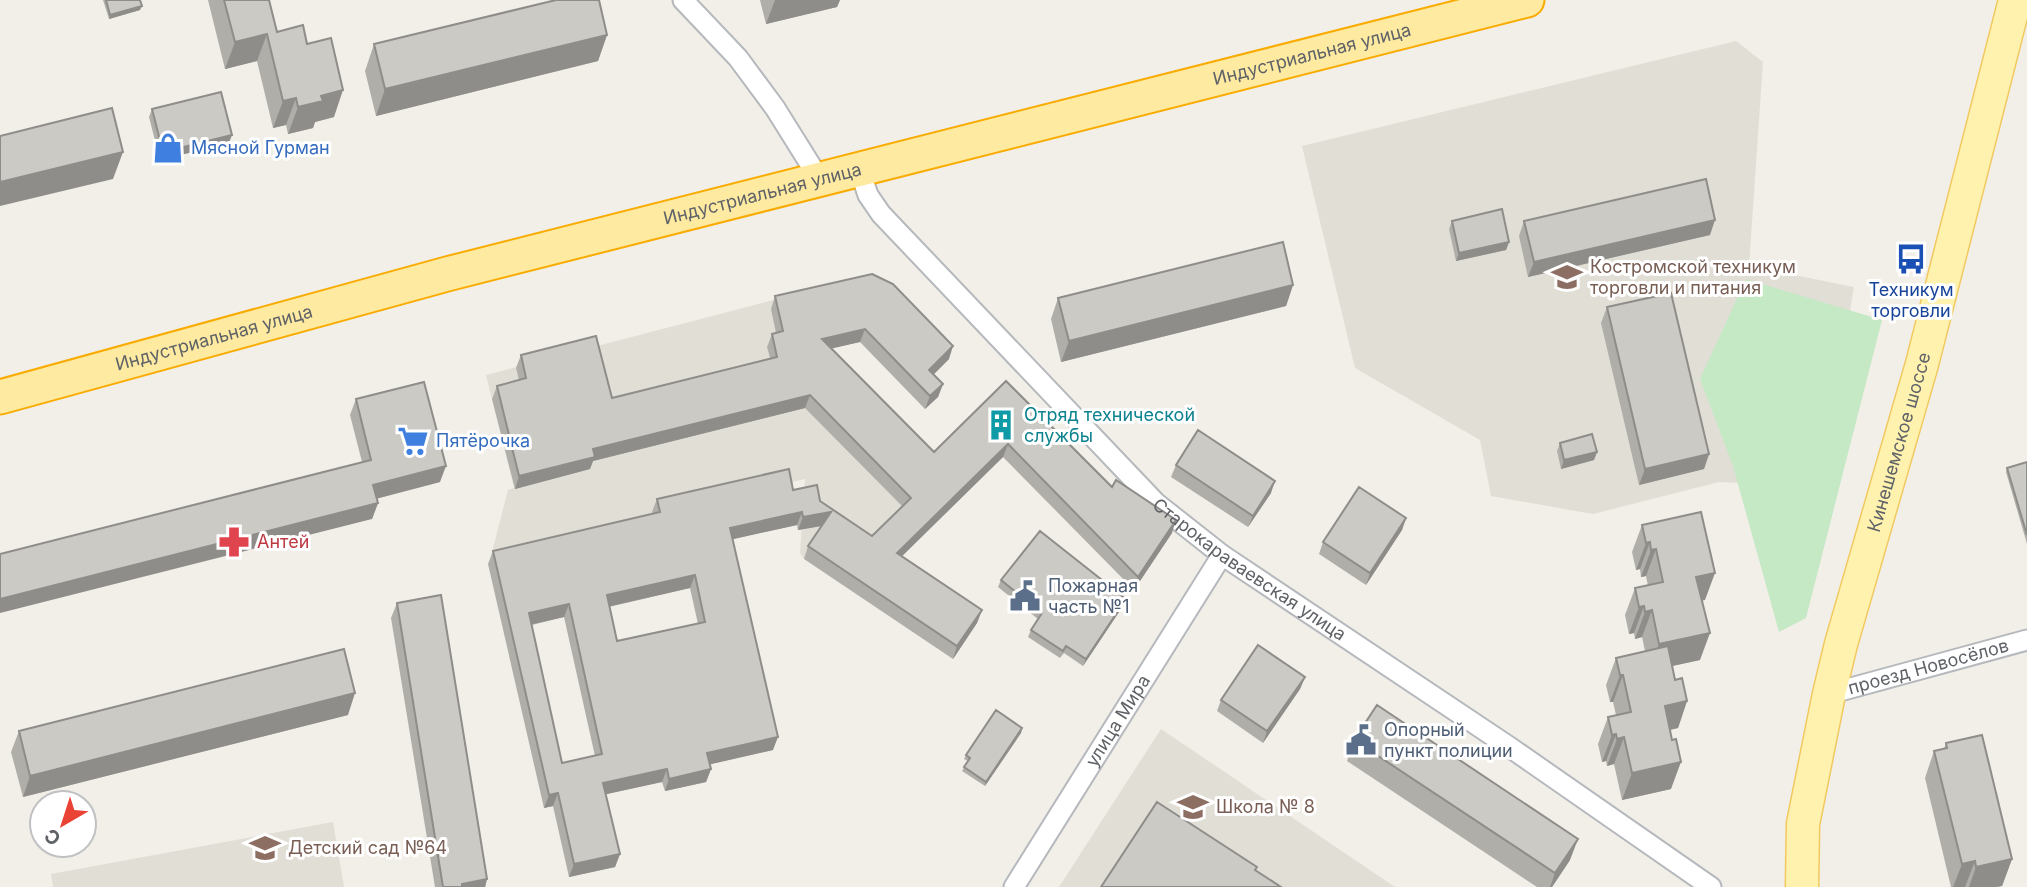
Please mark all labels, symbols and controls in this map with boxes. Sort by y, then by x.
street label: Индустриальная улица [1211,19,1413,89]
shop icon: Мясной Гурман [151,131,185,165]
place label: Мясной Гурман [191,137,330,158]
street label: Индустриальная улица [661,158,863,229]
bus stop icon: Техникум торговли [1894,242,1928,276]
place label: Костромской техникум торговли и питания [1590,256,1796,298]
school or university icon: Костромской техникум торговли и питания [1550,260,1584,294]
place label: Техникум торговли [1868,279,1954,321]
street label: Индустриальная улица [113,301,315,375]
street label: Кинешемское шоссе [1863,350,1935,534]
place label: Отряд технической службы [1024,404,1195,446]
building icon: Отряд технической службы [984,408,1018,442]
supermarket icon: Пятёрочка [396,424,430,458]
place label: Пятёрочка [436,430,530,451]
street label: Старокараваевская улица [1149,494,1350,645]
pharmacy icon: Антей [217,525,251,559]
place label: Антей [257,531,309,552]
place label: Пожарная часть №1 [1048,575,1138,617]
public building icon: Пожарная часть №1 [1008,579,1042,613]
street label: проезд Новосёлов [1846,635,2011,698]
street label: улица Мира [1081,671,1154,770]
place label: Опорный пункт полиции [1384,719,1513,761]
public building icon: Опорный пункт полиции [1344,723,1378,757]
north arrow [28,789,98,859]
school or university icon: Школа № 8 [1176,790,1210,824]
place label: Школа № 8 [1216,796,1315,817]
text: С [40,823,65,850]
school or university icon: Детский сад №64 [248,831,282,865]
place label: Детский сад №64 [288,837,447,858]

